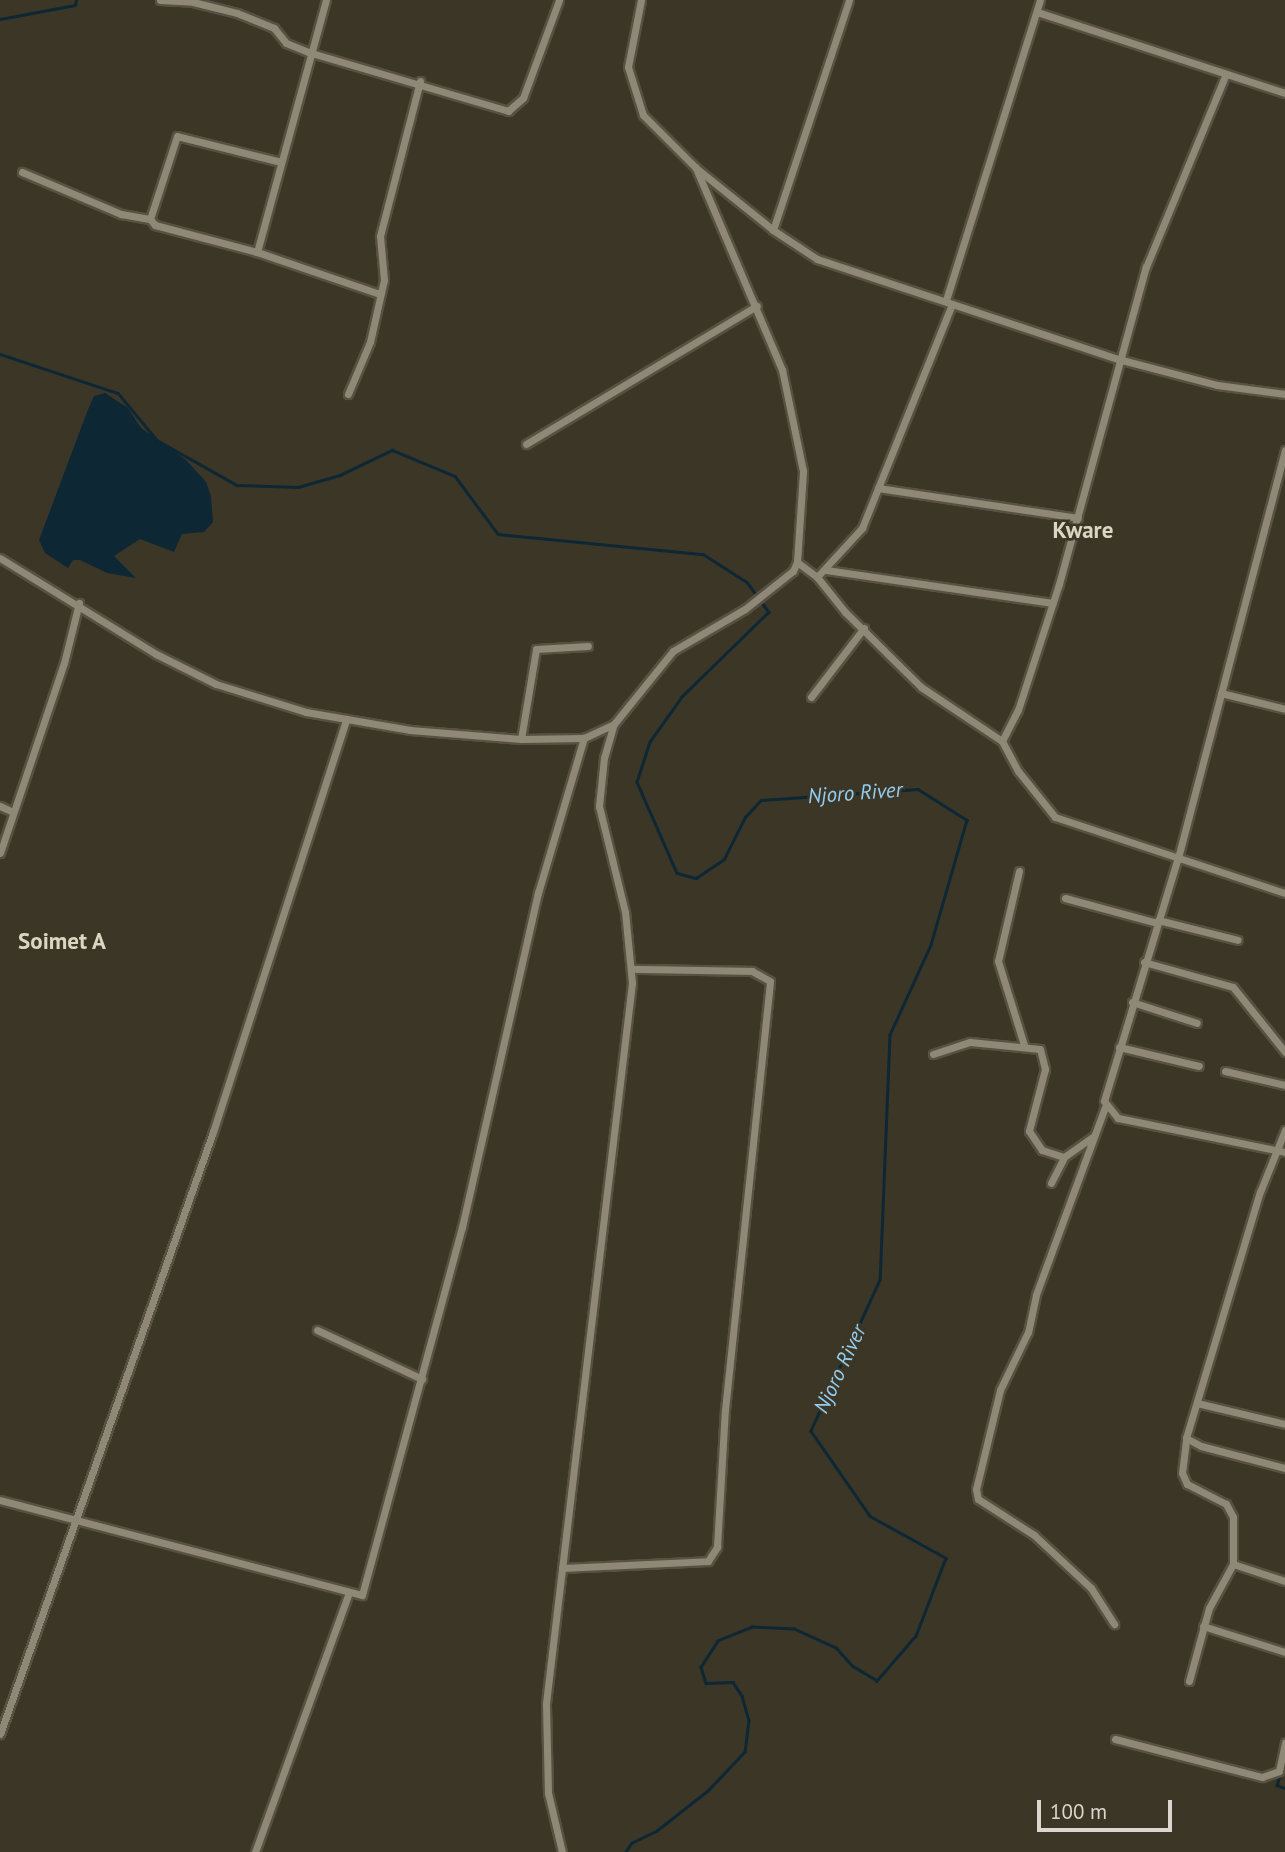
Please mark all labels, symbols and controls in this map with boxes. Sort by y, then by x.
district label: Kware [1053,516,1113,544]
water label: Njoro River [807,777,903,809]
district label: Soimet A [18,927,106,955]
water label: Njoro River [809,1321,871,1417]
scale bar [1040,1786,1175,1830]
text: 100 m [1050,1798,1107,1825]

